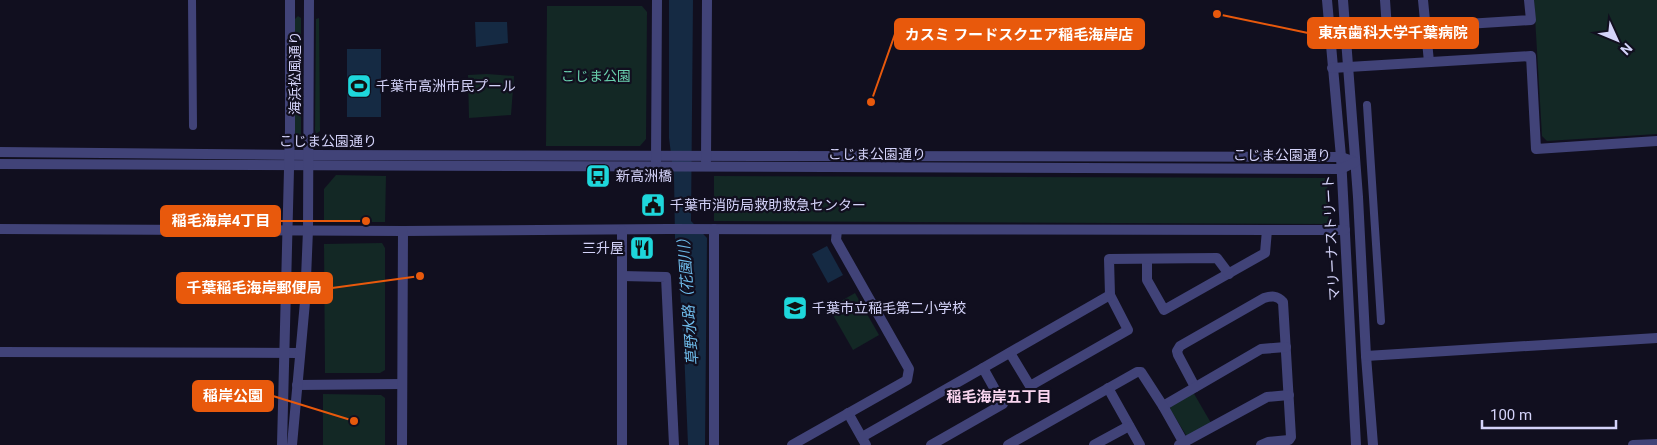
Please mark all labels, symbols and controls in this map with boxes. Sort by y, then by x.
north arrow [1592,15,1642,65]
callout: 東京歯科大学千葉病院 [1308,18,1478,48]
callout: カスミ フードスクエア稲毛海岸店 [895,19,1144,49]
text: 東京歯科大学千葉病院 [1318,24,1468,42]
text: カスミ フードスクエア稲毛海岸店 [905,26,1133,44]
street label: 海浜松風通り [287,31,303,115]
text: N [1617,40,1636,58]
park label: こじま公園 [561,68,631,84]
sports icon: 千葉市高洲市民プール [346,73,372,99]
place label: 千葉市高洲市民プール [376,78,516,94]
street label: こじま公園通り [279,133,377,149]
street label: こじま公園通り [828,146,926,162]
street label: こじま公園通り [1233,147,1331,163]
bus stop icon: 新高洲橋 [585,163,611,189]
place label: 新高洲橋 [616,168,672,184]
street label: マリーナストリート [1320,175,1342,301]
public building icon: 千葉市消防局救助救急センター [640,192,666,218]
place label: 千葉市消防局救助救急センター [670,197,866,213]
callout: 稲毛海岸4丁目 [161,206,280,236]
text: 稲毛海岸4丁目 [172,212,270,230]
water label: 草野水路（花園川） [674,230,702,366]
restaurant icon: 三升屋 [629,235,655,261]
place label: 三升屋 [582,240,624,256]
callout: 千葉稲毛海岸郵便局 [177,273,332,303]
text: 千葉稲毛海岸郵便局 [186,279,322,297]
school or university icon: 千葉市立稲毛第二小学校 [782,295,808,321]
place label: 千葉市立稲毛第二小学校 [812,300,966,316]
callout: 稲岸公園 [193,381,273,411]
text: 稲岸公園 [203,387,263,405]
district label: 稲毛海岸五丁目 [946,388,1052,406]
scale bar [1482,398,1616,430]
text: 100 m [1490,406,1532,424]

